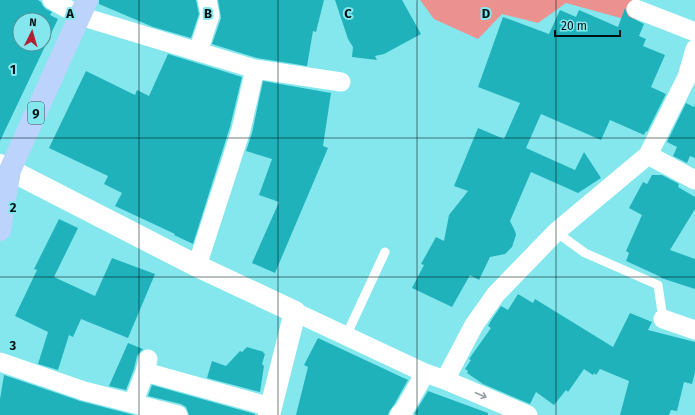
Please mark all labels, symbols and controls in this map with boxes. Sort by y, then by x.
text: A [65,6,74,21]
text: B [204,6,212,21]
text: C [344,6,352,21]
text: D [482,6,491,21]
north arrow [12,12,52,52]
scale bar [555,12,620,38]
text: N [29,16,37,29]
text: 20 m [561,19,587,33]
text: 1 [10,62,16,77]
road number: 9 [28,102,44,124]
text: 2 [10,200,17,215]
text: 3 [9,338,17,353]
one-way arrow [474,392,486,400]

